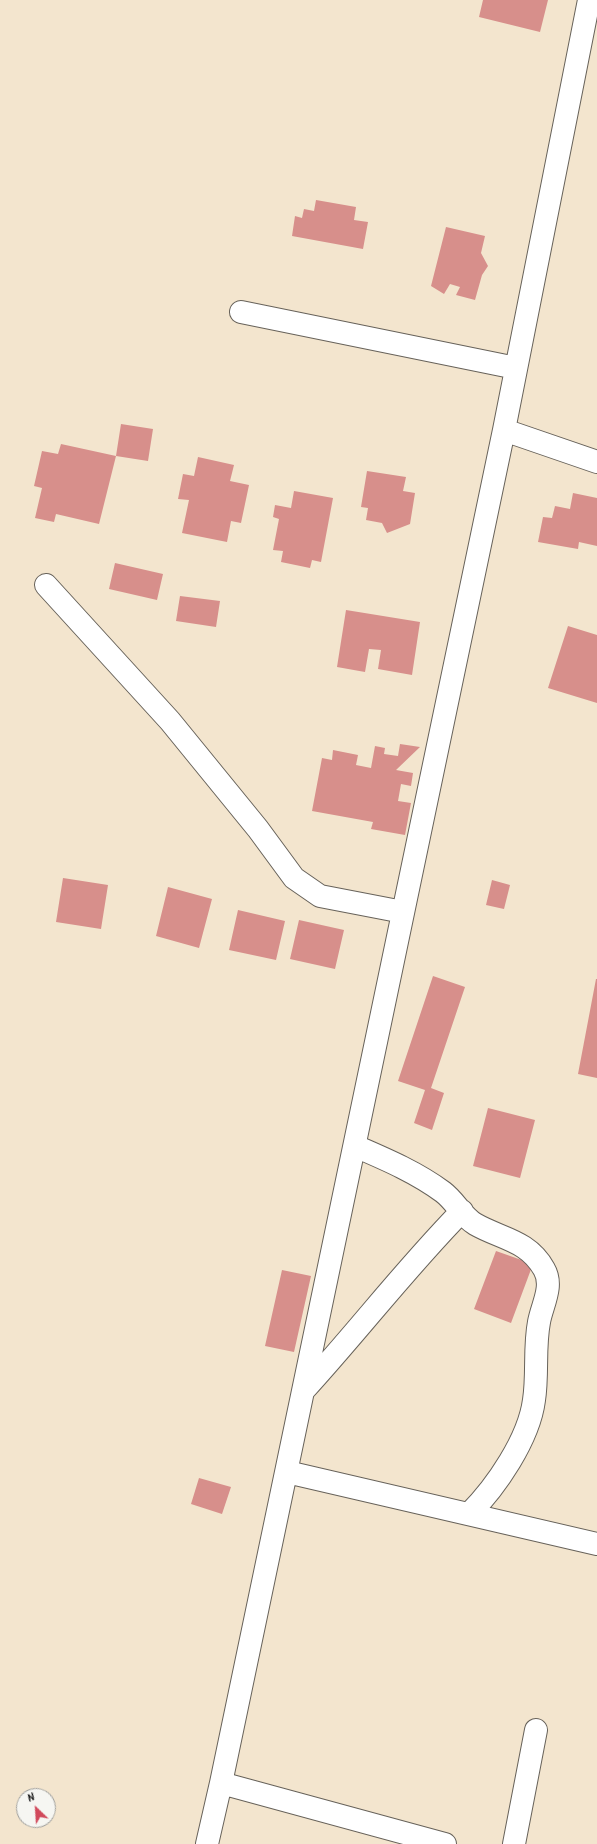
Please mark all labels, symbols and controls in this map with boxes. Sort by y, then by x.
north arrow [16,1788,56,1828]
text: N [24,1788,38,1808]

